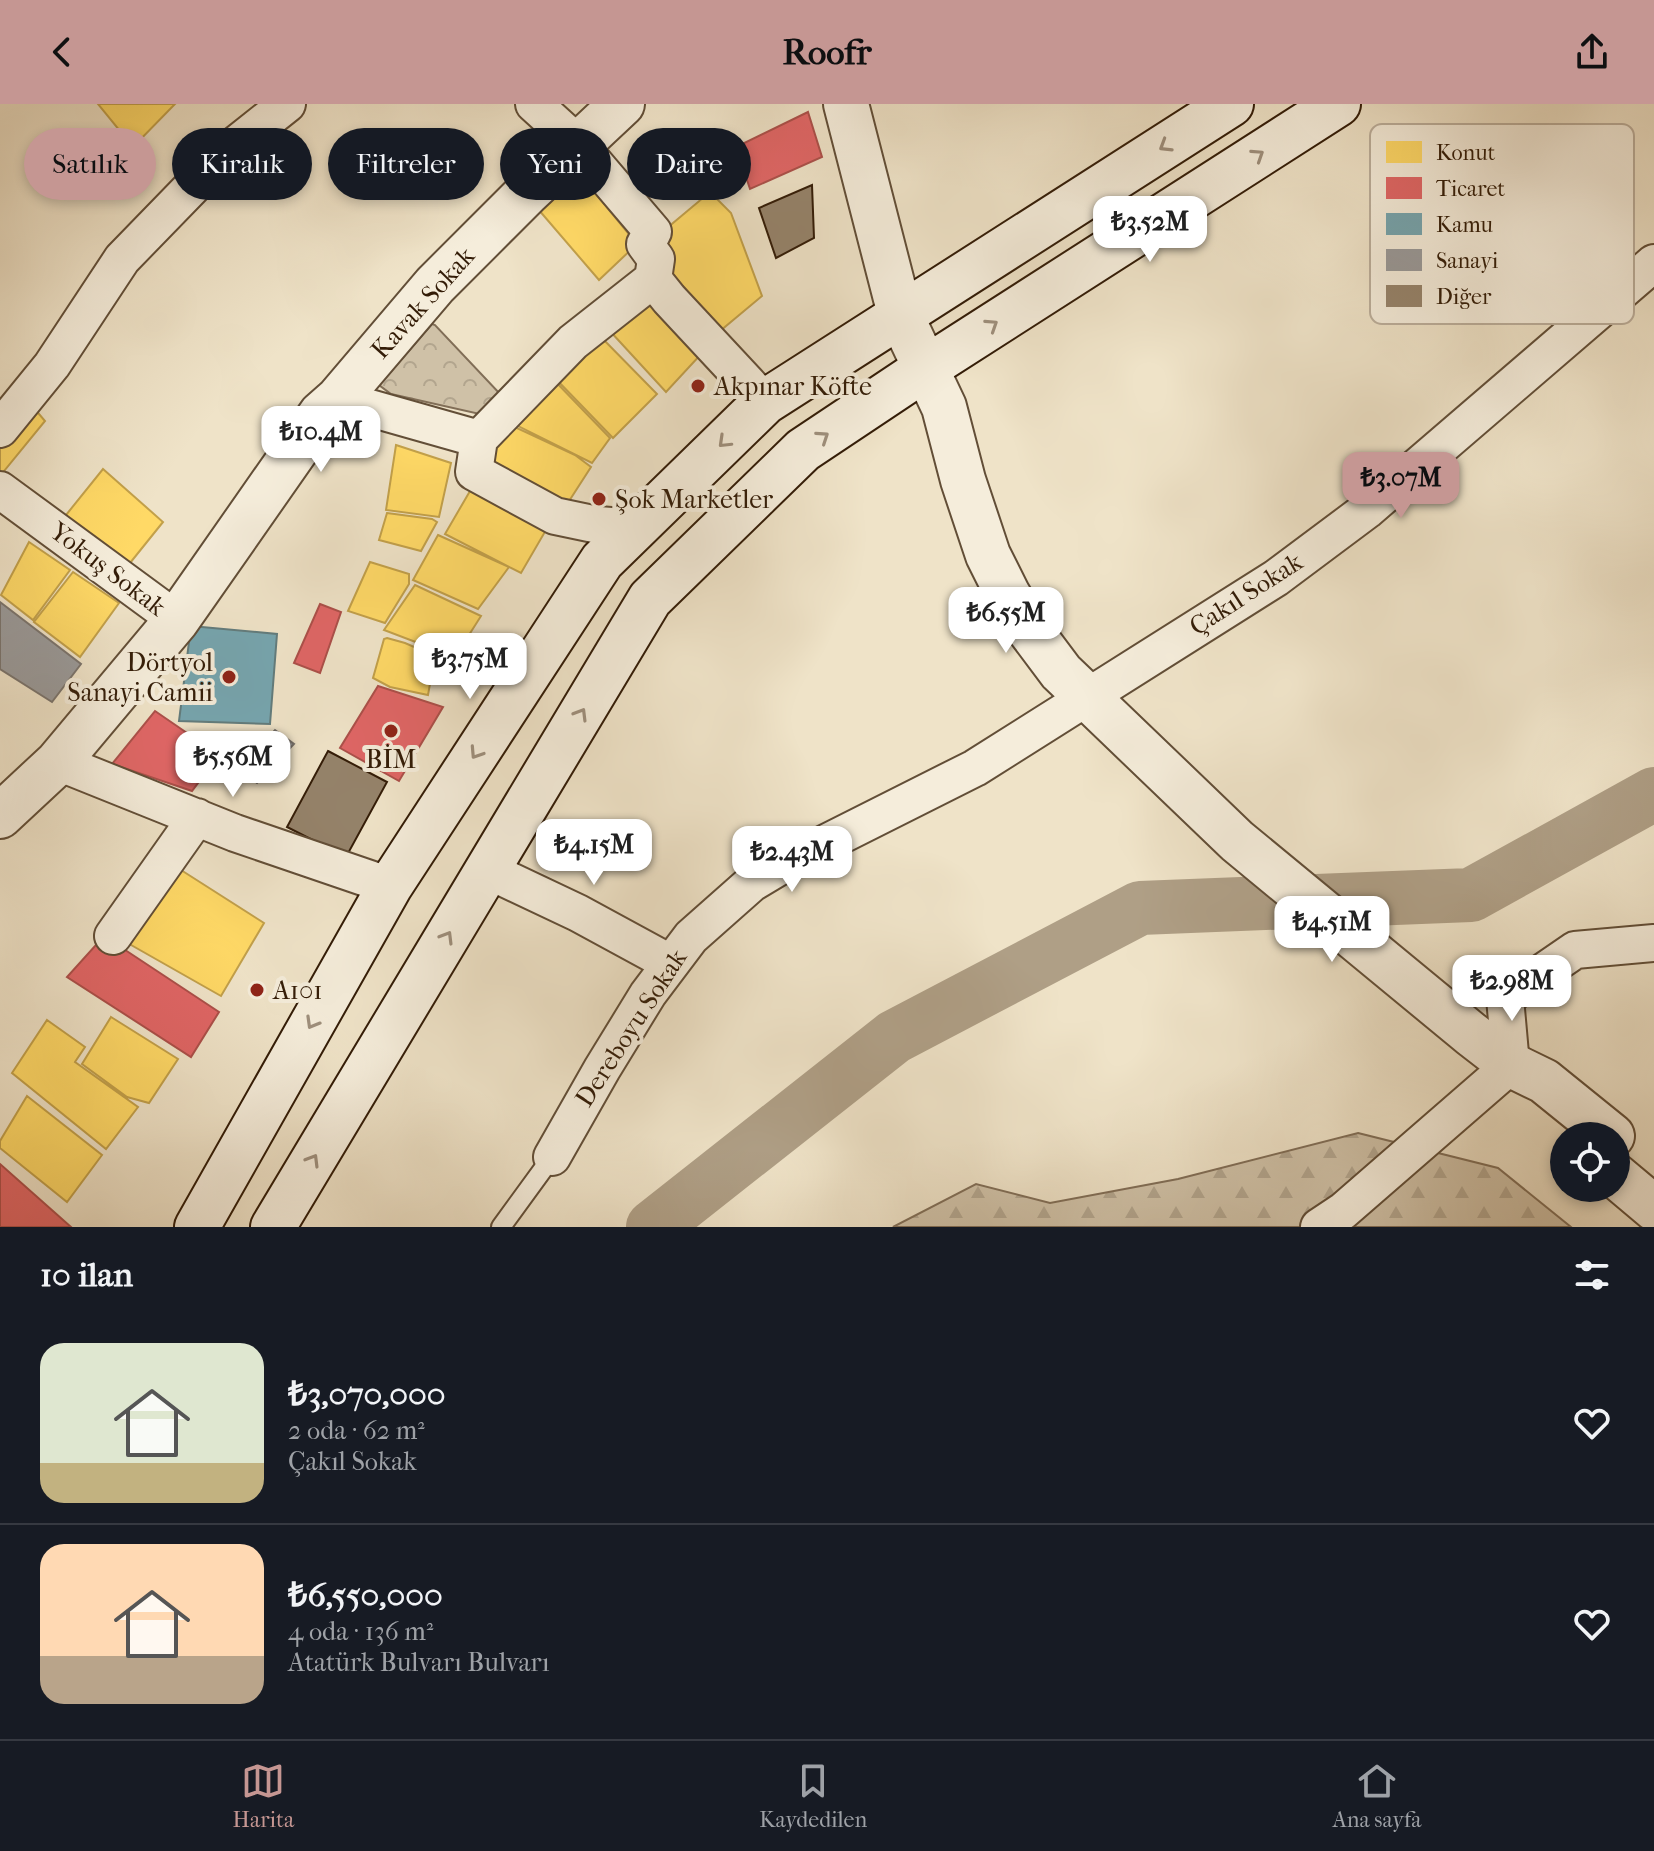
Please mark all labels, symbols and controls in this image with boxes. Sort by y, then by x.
icon: back [40,30,84,74]
icon: share [1570,30,1614,74]
text: Roofr [782,31,872,73]
legend [1370,124,1634,324]
chip: Satılık [24,128,156,200]
chip: Kiralık [172,128,312,200]
chip: Filtreler [328,128,484,200]
chip: Yeni [500,128,611,200]
chip: Daire [627,128,751,200]
one-way arrow [1160,136,1174,151]
text: Konut [1436,140,1496,166]
one-way arrow [1249,150,1264,165]
text: Ticaret [1436,176,1505,202]
pin: ₺3.52M [1085,196,1215,264]
text: ₺3.52M [1111,206,1189,237]
text: Kamu [1436,212,1493,238]
street label: Kavak Sokak [365,240,482,365]
text: Sanayi [1436,248,1499,274]
text: Diğer [1436,284,1492,310]
one-way arrow [983,320,998,335]
place label: Akpınar Köfte [713,371,872,402]
marker: Akpınar Köfte [689,377,707,395]
pin: ₺10.4M [256,406,386,474]
text: ₺10.4M [279,416,363,447]
one-way arrow [814,431,829,446]
one-way arrow [719,433,733,447]
pin: ₺3.07M [1336,452,1466,520]
text: ₺3.07M [1360,462,1442,493]
place label: Şok Marketler [615,484,773,515]
marker: Şok Marketler [590,490,608,508]
street label: Yokuş Sokak [43,515,172,623]
street label: Çakıl Sokak [1184,546,1309,642]
pin: ₺6.55M [941,587,1071,655]
text: ₺6.55M [966,597,1046,628]
pin: ₺3.75M [405,633,535,701]
text: ₺3.75M [432,643,508,674]
place label: Dörtyol Sanayi Camii [67,647,213,708]
marker: Dörtyol Sanayi Camii [220,668,238,686]
one-way arrow [571,708,587,723]
marker: BİM [382,722,400,740]
pin: ₺5.56M [168,731,298,799]
text: ₺5.56M [193,741,273,772]
place label: BİM [366,743,417,775]
one-way arrow [471,745,486,759]
pin: ₺4.15M [529,819,659,887]
pin: ₺2.43M [727,826,857,894]
text: ₺4.15M [554,829,634,860]
text: ₺2.43M [750,836,834,867]
pin: ₺4.51M [1267,896,1397,964]
text: ₺4.51M [1292,906,1372,937]
one-way arrow [437,931,453,946]
street label: Dereboyu Sokak [568,943,694,1113]
pin: ₺2.98M [1447,955,1577,1023]
text: ₺2.98M [1470,965,1554,996]
place label: A101 [272,975,322,1006]
marker: A101 [248,981,266,999]
one-way arrow [306,1014,322,1029]
map controls [1550,1122,1630,1202]
button: locate [1550,1122,1630,1202]
one-way arrow [304,1154,319,1169]
icon: filters [1570,1253,1614,1297]
text: 10 ilan [40,1255,133,1295]
text: ₺3,070,000 [288,1374,446,1414]
icon: home [104,1375,200,1471]
icon: heart [1570,1401,1614,1445]
text: 2 oda · 62 m² [288,1415,425,1446]
text: Çakıl Sokak [288,1446,417,1477]
text: ₺6,550,000 [288,1575,443,1615]
icon: home [104,1576,200,1672]
icon: heart [1570,1602,1614,1646]
text: 4 oda · 136 m² [288,1616,433,1647]
text: Atatürk Bulvarı Bulvarı [288,1647,549,1678]
tab: Harita [233,1759,294,1833]
tab: Kaydedilen [759,1759,867,1833]
tab: Ana sayfa [1332,1759,1421,1833]

